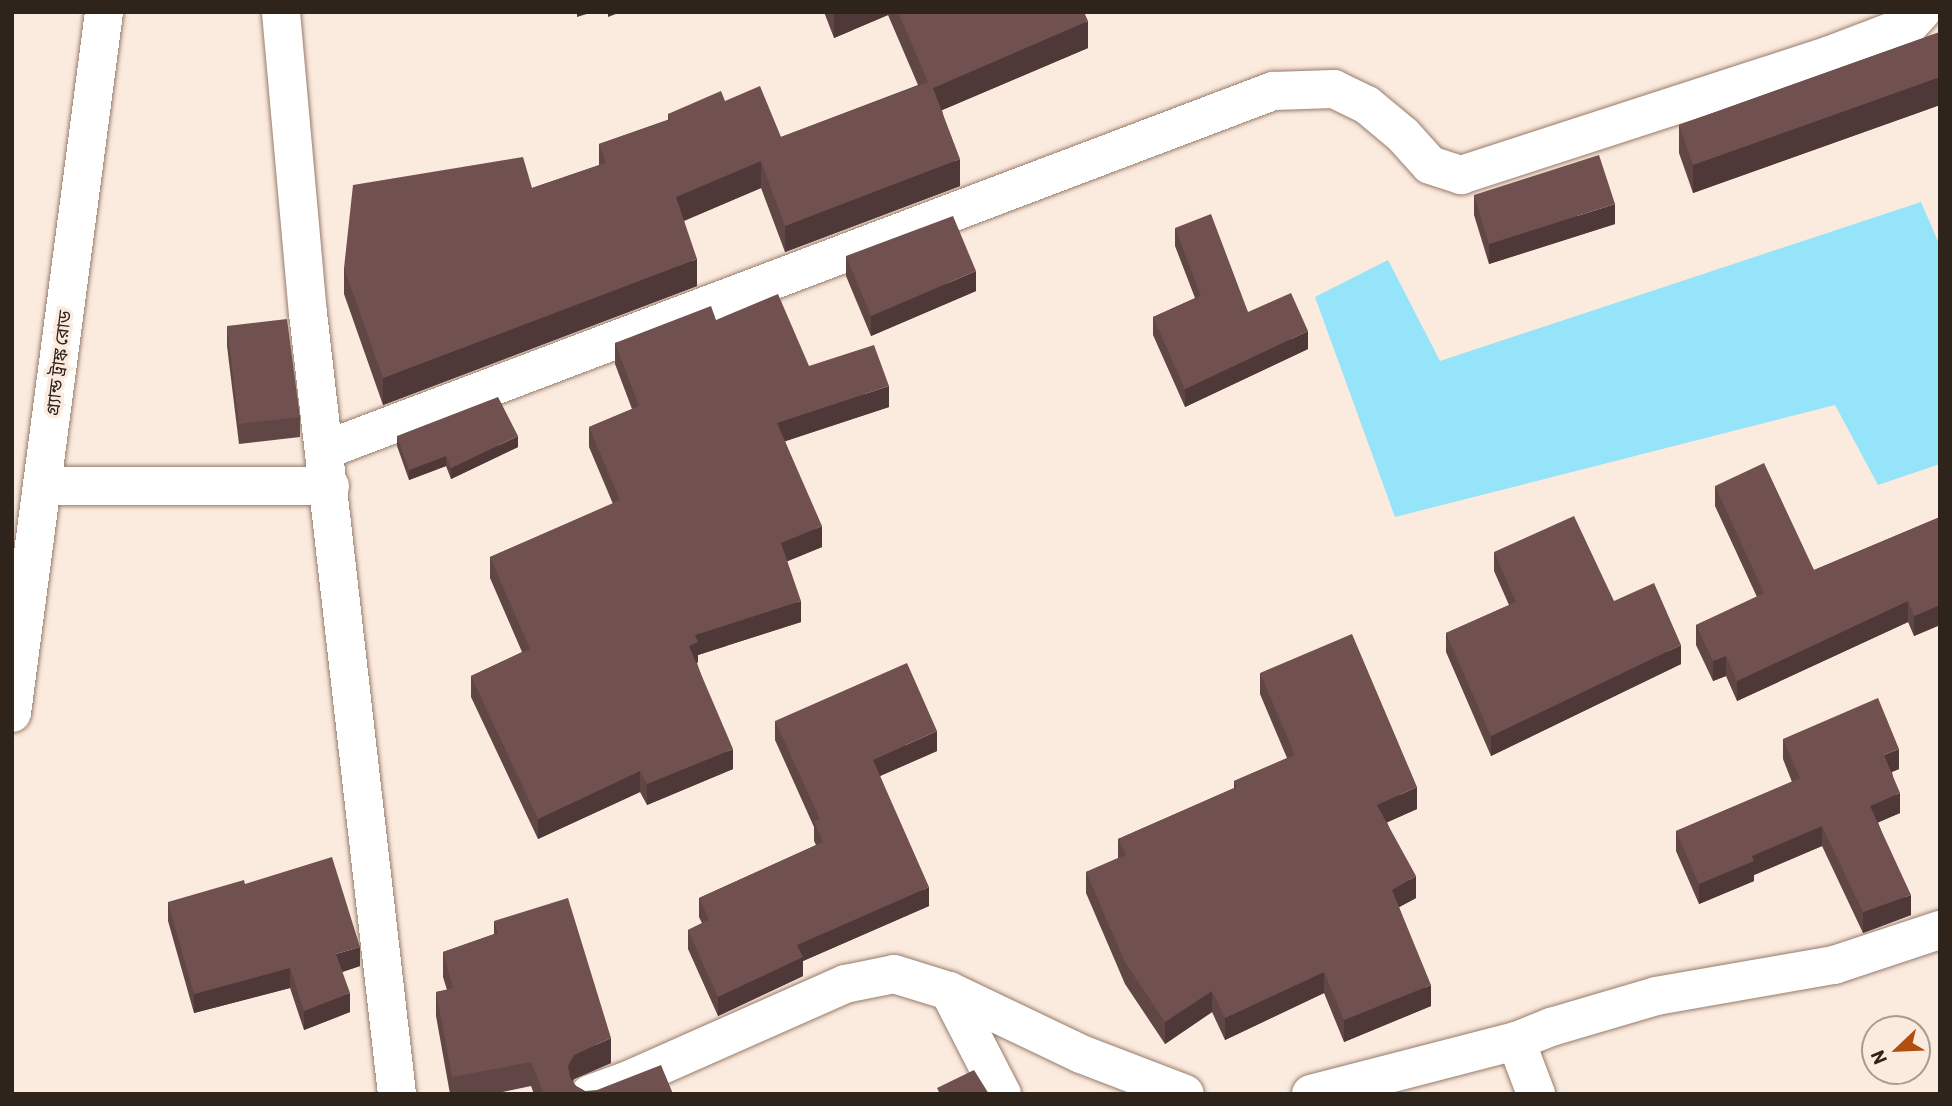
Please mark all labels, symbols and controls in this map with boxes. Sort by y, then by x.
street label: গ্র্যান্ড ট্রাঙ্ক রোড [41,309,75,417]
north arrow [1861,1015,1931,1085]
text: N [1865,1047,1891,1068]

